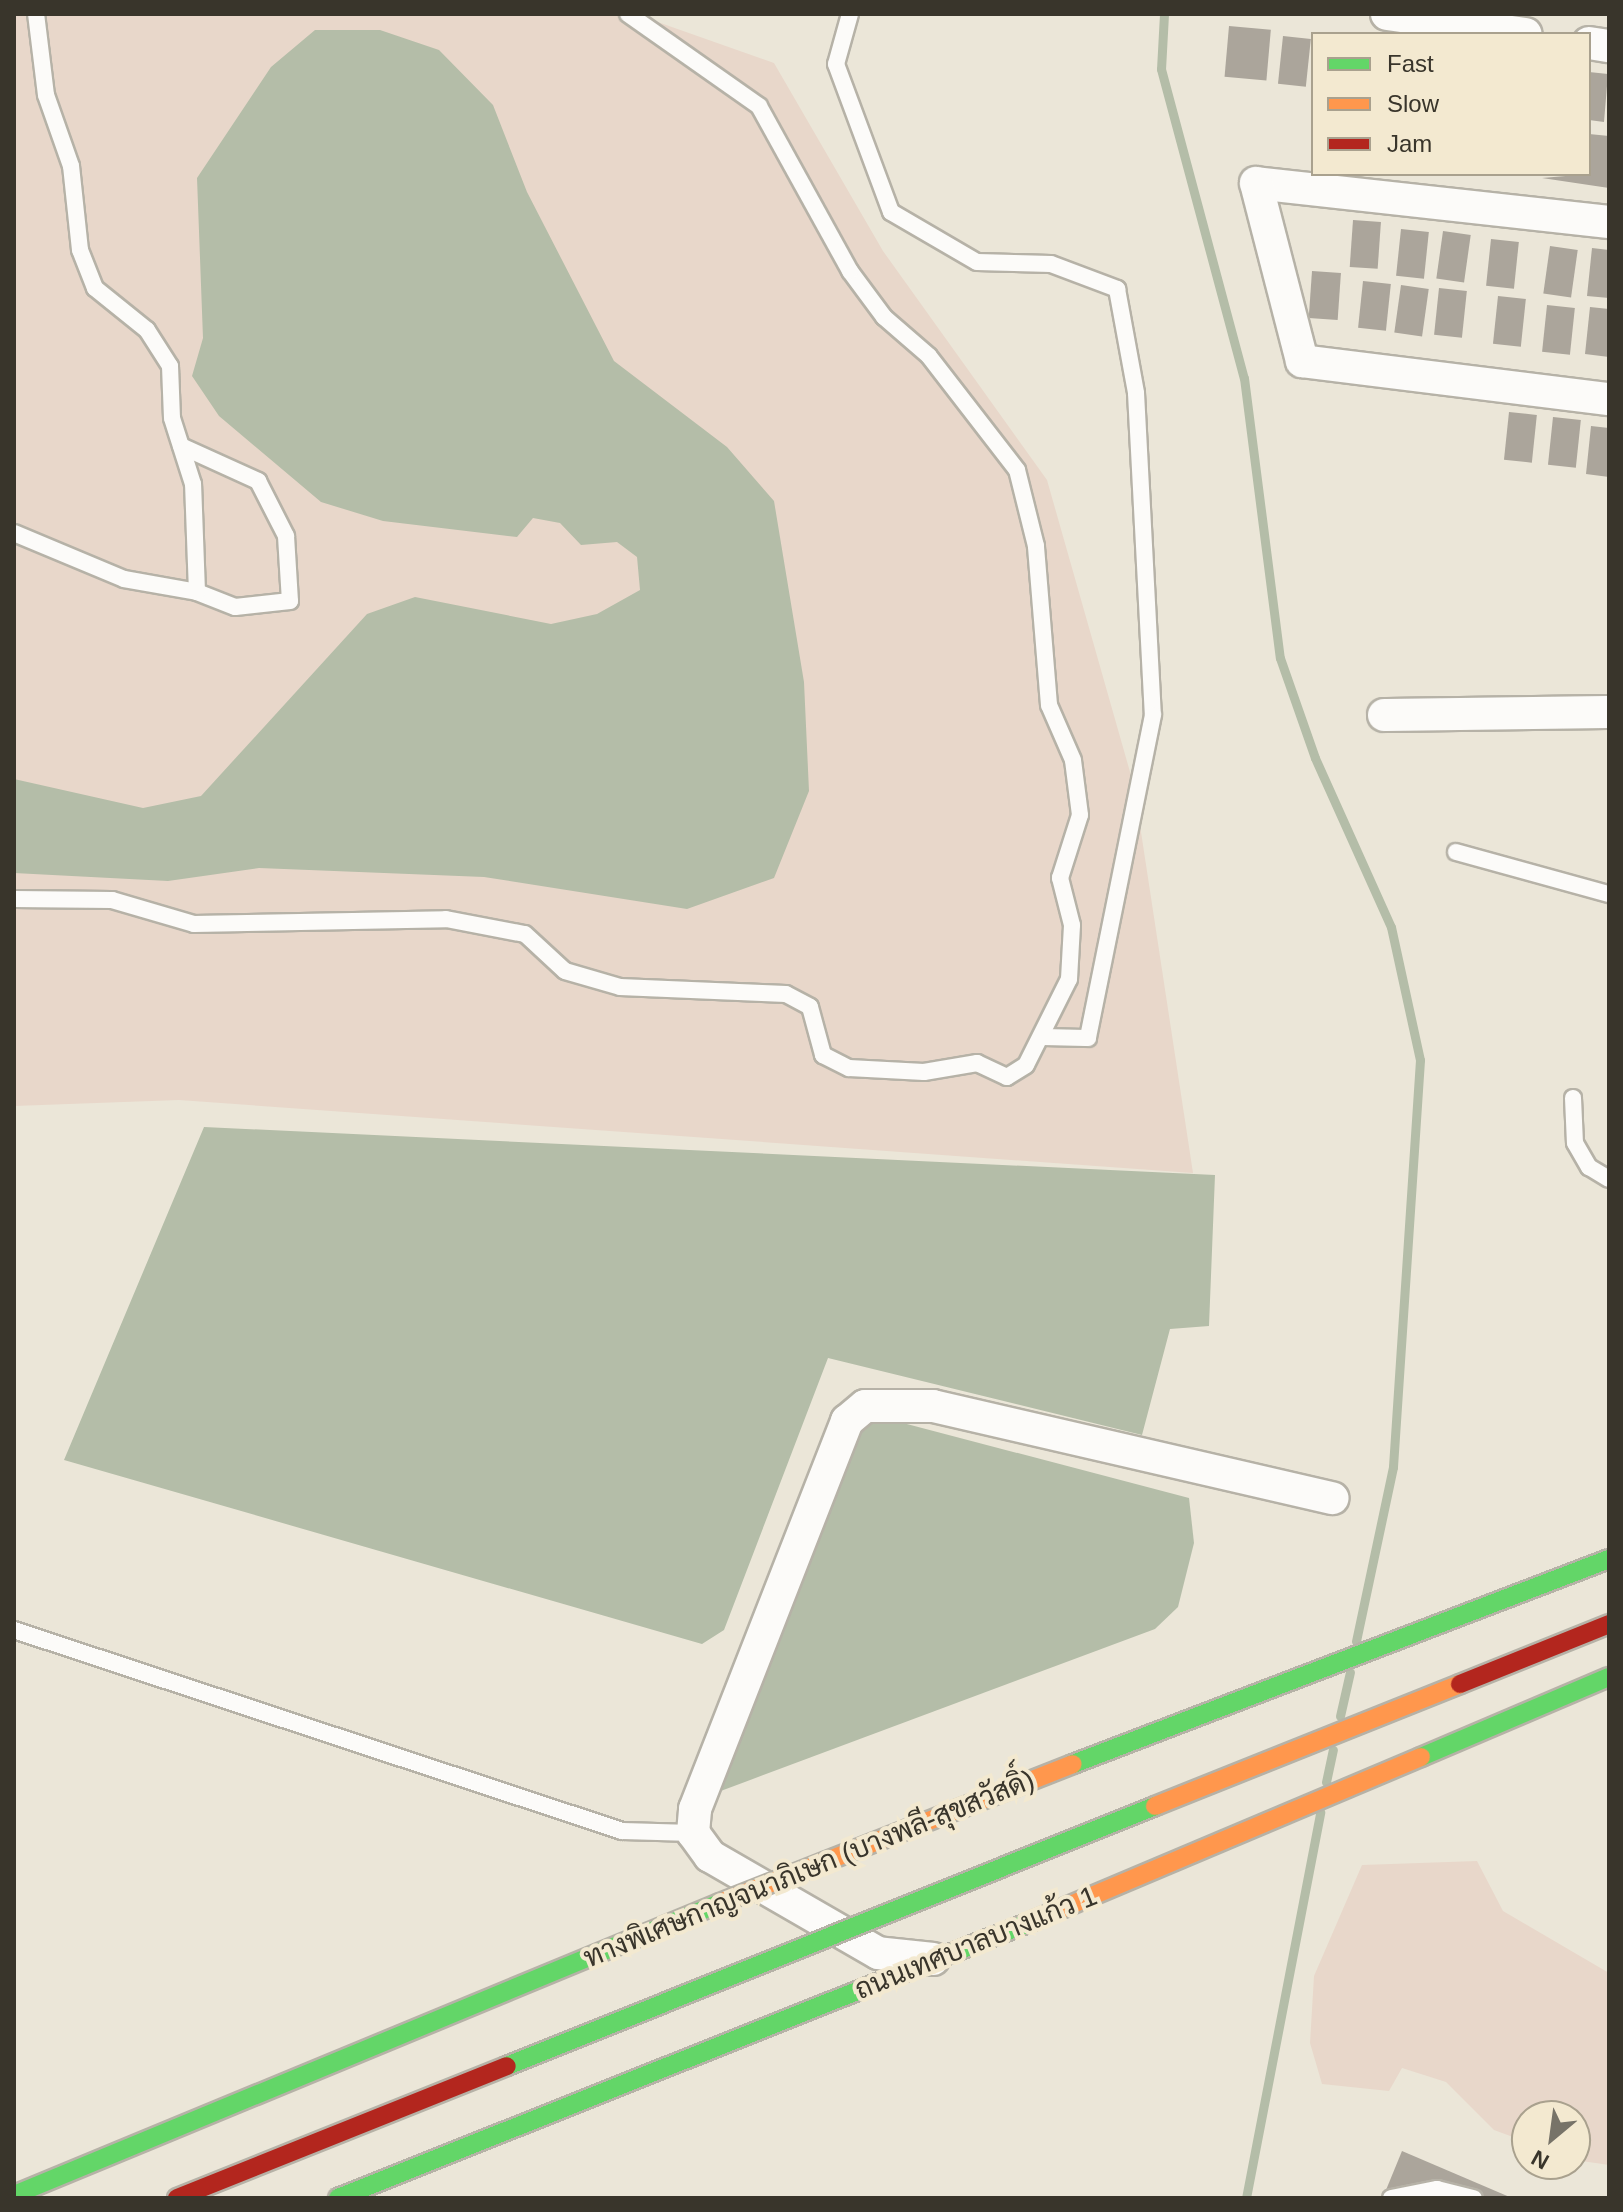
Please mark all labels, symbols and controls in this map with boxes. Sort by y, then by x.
legend [1311,32,1591,176]
text: Fast [1387,50,1434,77]
text: Slow [1387,90,1439,117]
text: Jam [1387,130,1432,157]
street label: ทางพิเศษกาญจนาภิเษก (บางพลี-สุขสวัสดิ์) [579,1763,1039,1975]
street label: ถนนเทศบาลบางแก้ว 1 [850,1879,1102,2007]
north arrow [1511,2100,1591,2180]
text: N [1527,2145,1553,2174]

